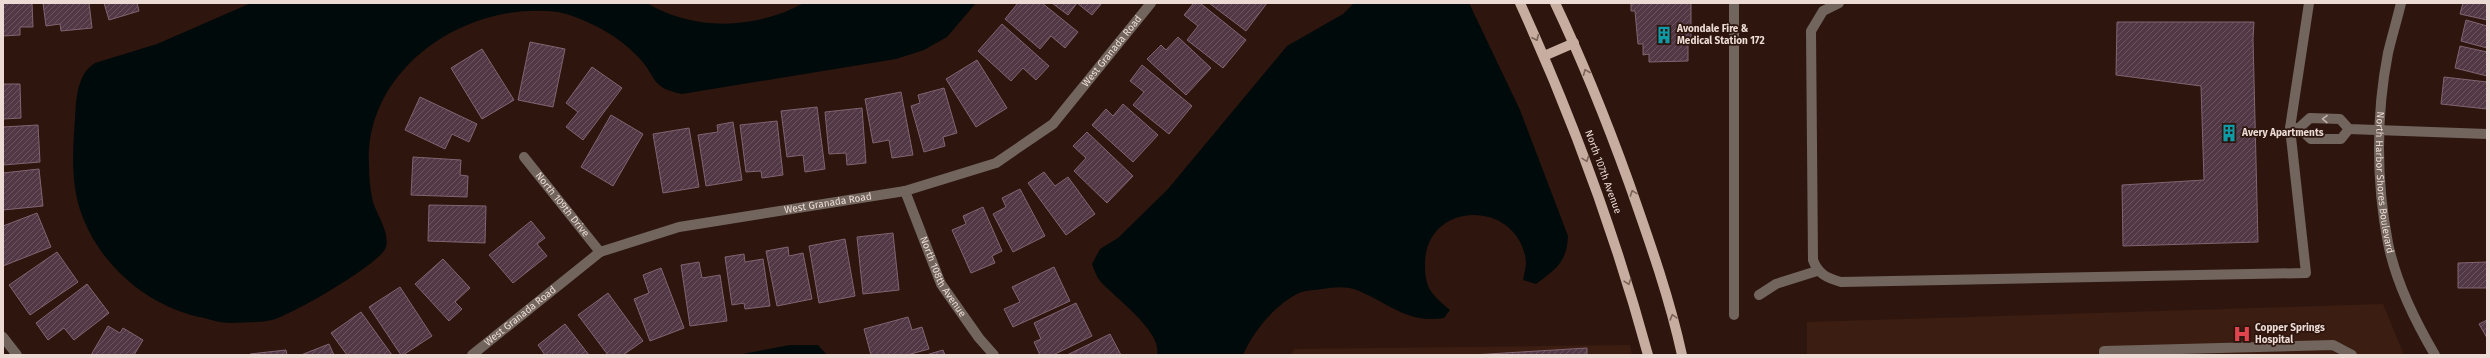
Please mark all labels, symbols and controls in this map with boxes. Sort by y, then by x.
street label: West Granada Road [1080,13,1144,89]
place label: Avondale Fire & Medical Station 172 [1676,23,1765,47]
building icon: Avondale Fire & Medical Station 172 [1654,25,1674,45]
one-way arrow [1531,34,1539,42]
one-way arrow [1583,69,1591,76]
street label: North Harbor Shores Boulevard [2373,111,2396,255]
one-way arrow [2322,114,2328,123]
building icon: Avery Apartments [2219,123,2239,143]
place label: Avery Apartments [2241,127,2324,139]
street label: North 107th Avenue [1582,129,1624,215]
one-way arrow [1581,155,1589,162]
street label: North 109th Drive [533,170,592,239]
street label: West Granada Road [783,190,873,216]
one-way arrow [1629,190,1637,197]
street label: North 108th Avenue [917,235,968,319]
one-way arrow [1623,278,1632,285]
street label: West Granada Road [482,284,559,349]
one-way arrow [1669,314,1678,321]
place label: Copper Springs Hospital [2255,322,2325,346]
hospital icon: Copper Springs Hospital [2232,324,2252,344]

